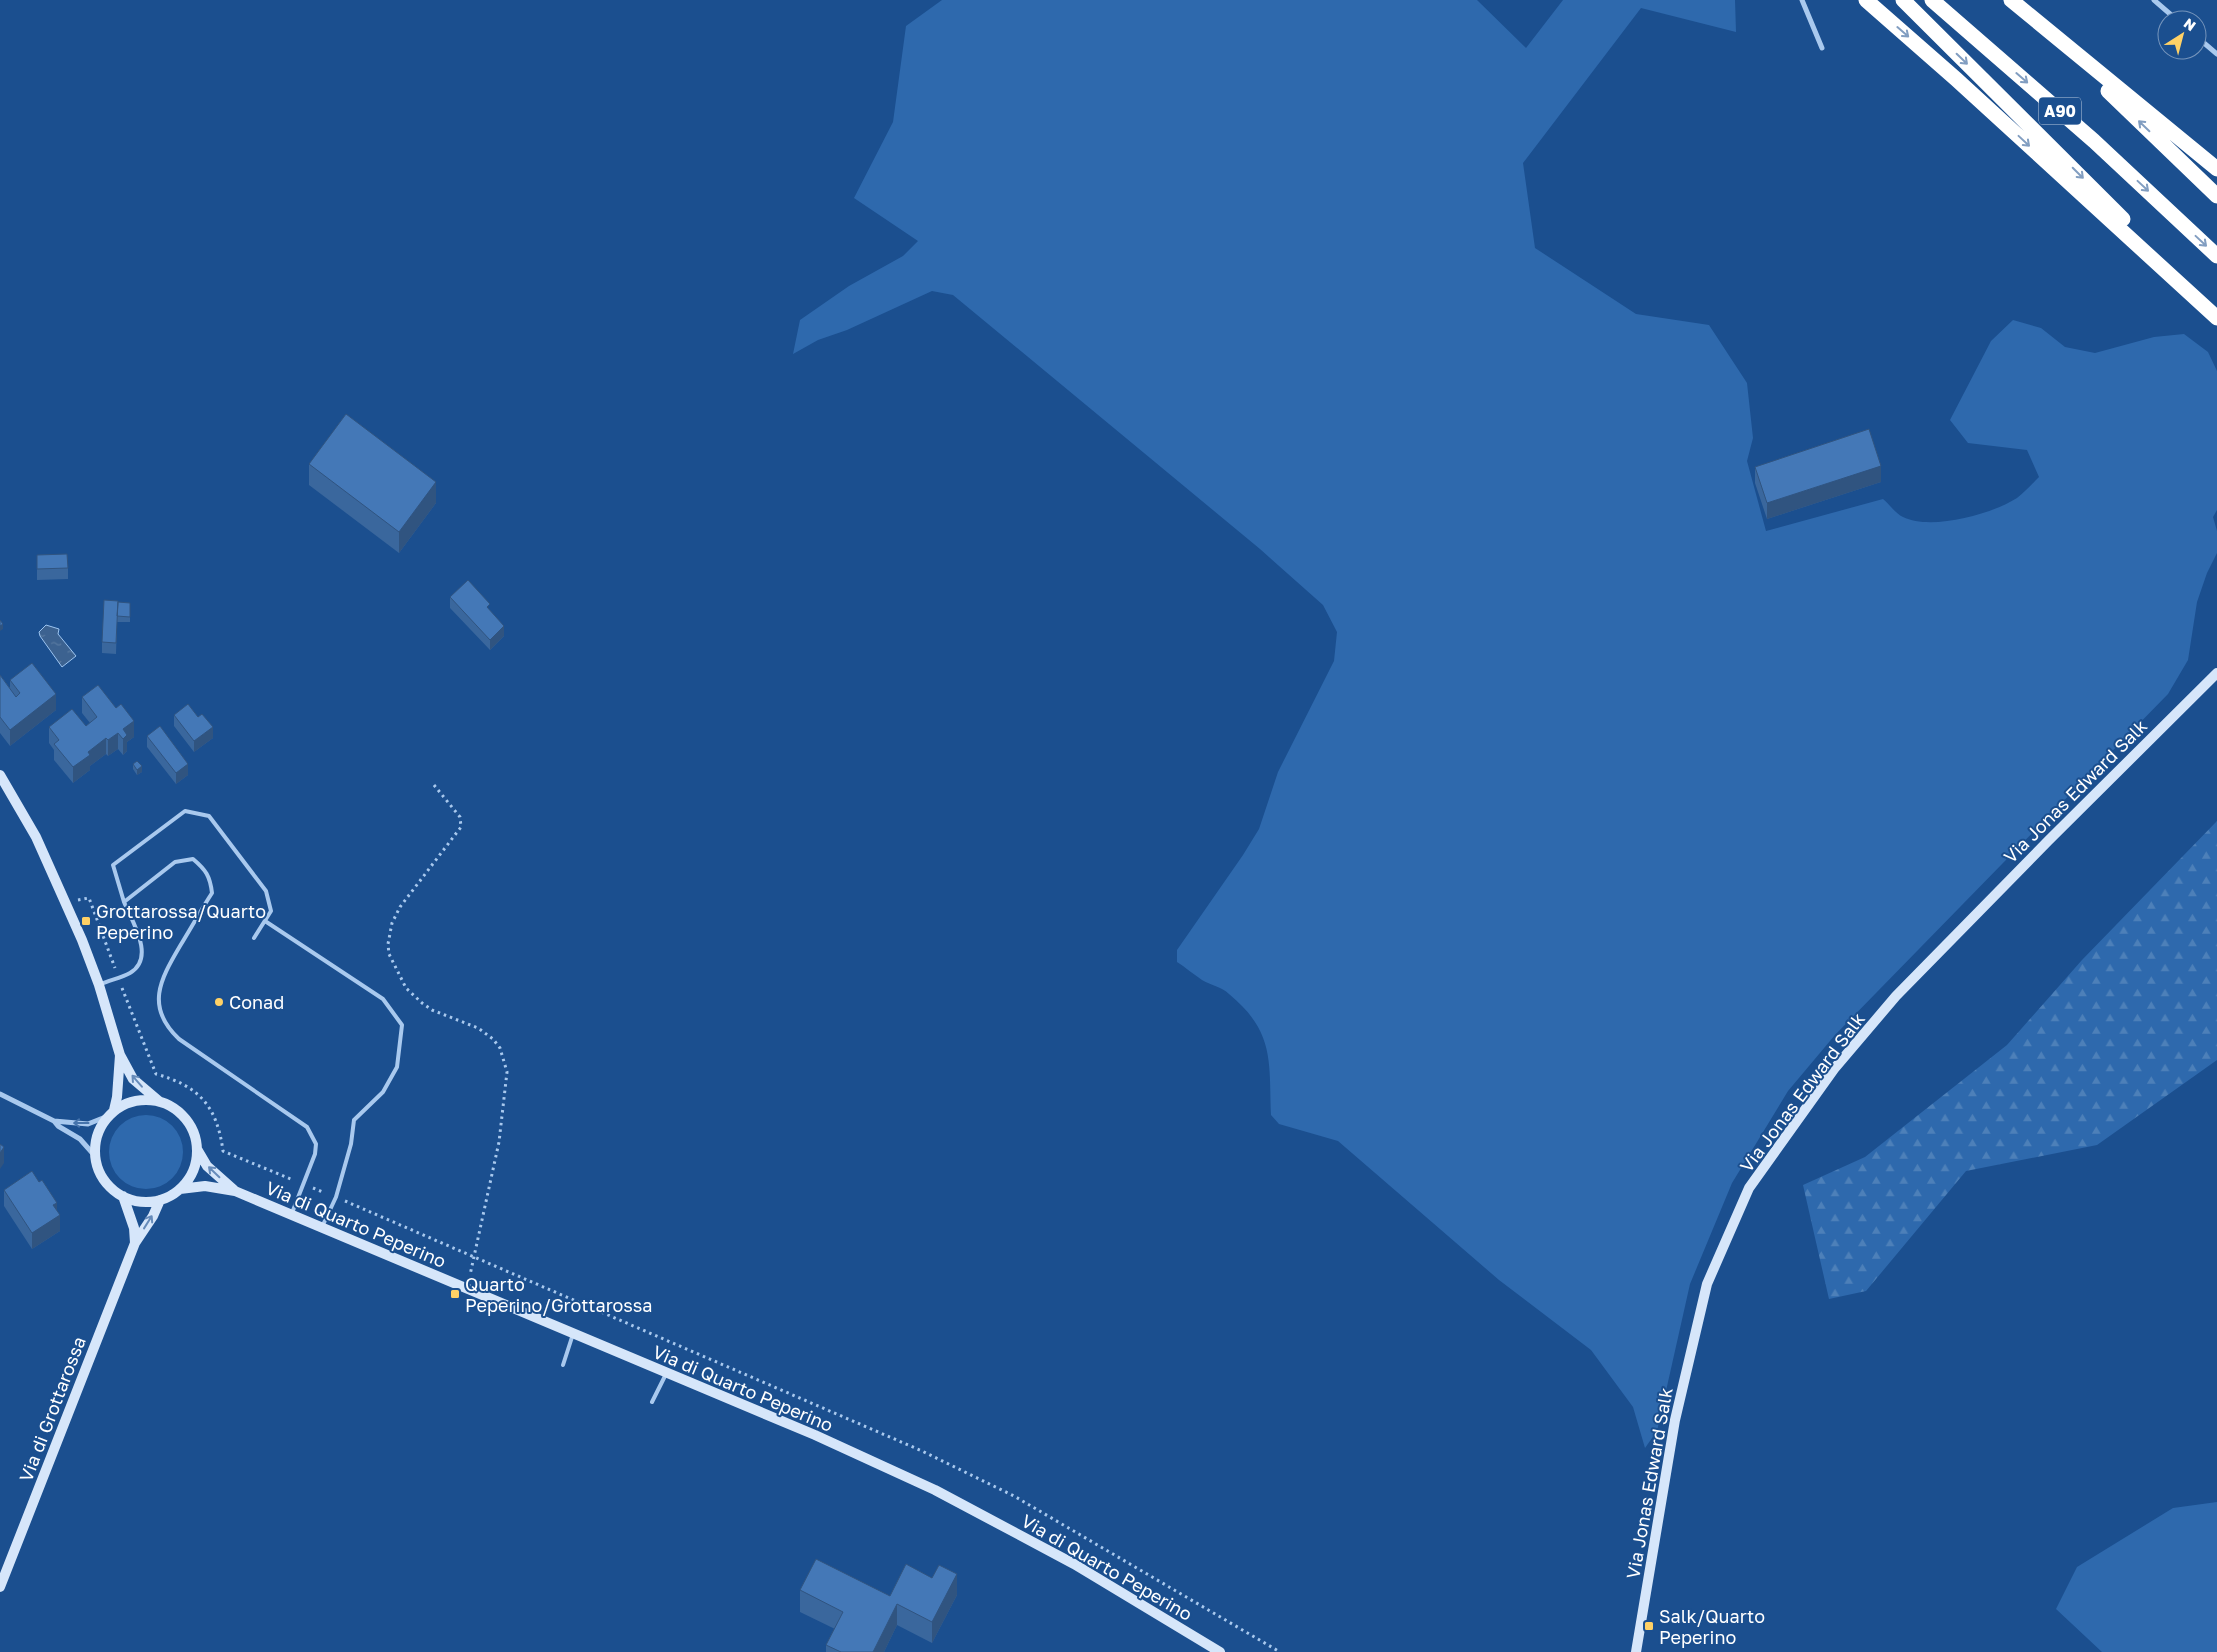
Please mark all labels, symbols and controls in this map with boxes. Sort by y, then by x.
north arrow [2157,10,2207,60]
text: N [2181,14,2199,34]
one-way arrow [1896,26,1909,38]
one-way arrow [1956,53,1969,65]
one-way arrow [2015,72,2028,84]
road number: A90 [2039,98,2081,124]
one-way arrow [2137,120,2150,132]
one-way arrow [2017,135,2030,147]
one-way arrow [2072,167,2084,179]
one-way arrow [2136,180,2149,192]
one-way arrow [2195,235,2208,247]
street label: Via Jonas Edward Salk [1999,715,2151,867]
place label: Grottarossa/Quarto Peperino [96,900,266,943]
marker: Grottarossa/Quarto Peperino [80,915,92,927]
place label: Conad [229,991,284,1013]
marker: Conad [213,996,225,1008]
street label: Via Jonas Edward Salk [1735,1008,1869,1176]
one-way arrow [131,1075,142,1088]
one-way arrow [74,1118,90,1128]
one-way arrow [207,1166,220,1178]
street label: Via di Quarto Peperino [263,1176,449,1272]
one-way arrow [143,1215,154,1229]
place label: Quarto Peperino/Grottarossa [465,1273,653,1316]
marker: Quarto Peperino/Grottarossa [449,1288,461,1300]
street label: Via di Grottarossa [14,1333,90,1485]
street label: Via di Quarto Peperino [650,1340,836,1436]
street label: Via Jonas Edward Salk [1621,1386,1677,1580]
street label: Via di Quarto Peperino [1018,1509,1196,1625]
place label: Salk/Quarto Peperino [1659,1605,1765,1648]
marker: Salk/Quarto Peperino [1643,1620,1655,1632]

